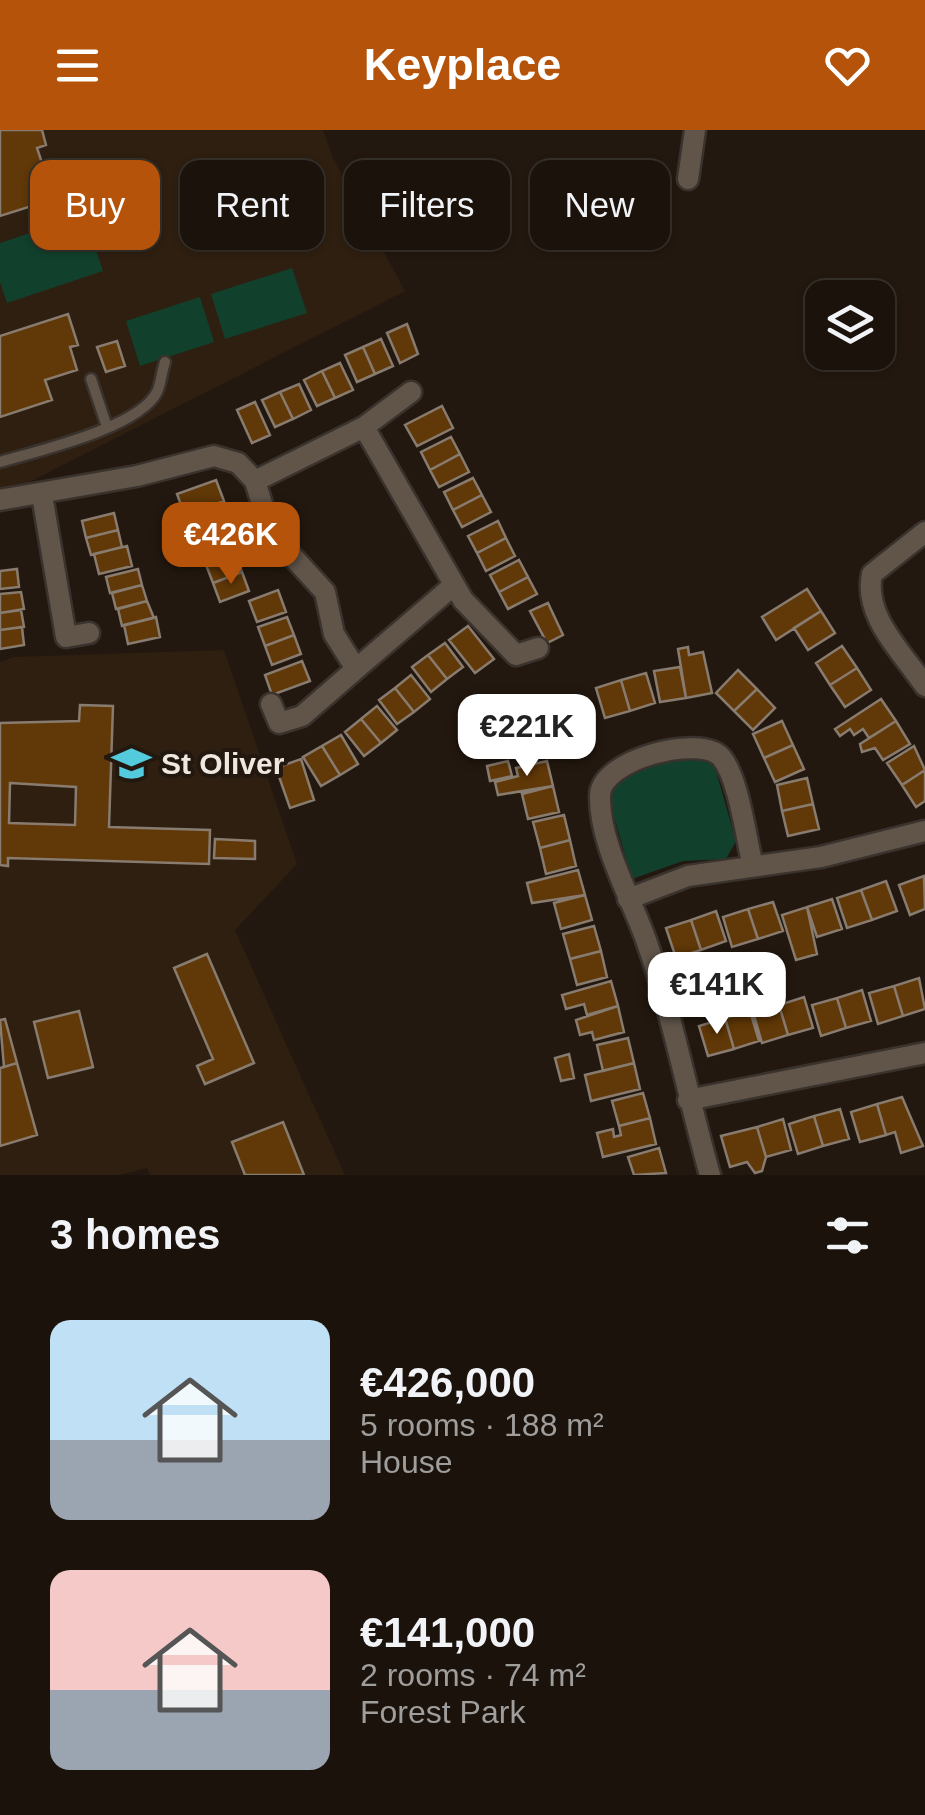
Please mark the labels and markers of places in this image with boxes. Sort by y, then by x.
pin: €426K [161,502,301,587]
pin: €221K [457,694,597,779]
school or university icon: St Oliver [110,742,152,784]
place label: St Oliver [161,747,285,780]
pin: €141K [647,952,787,1037]

